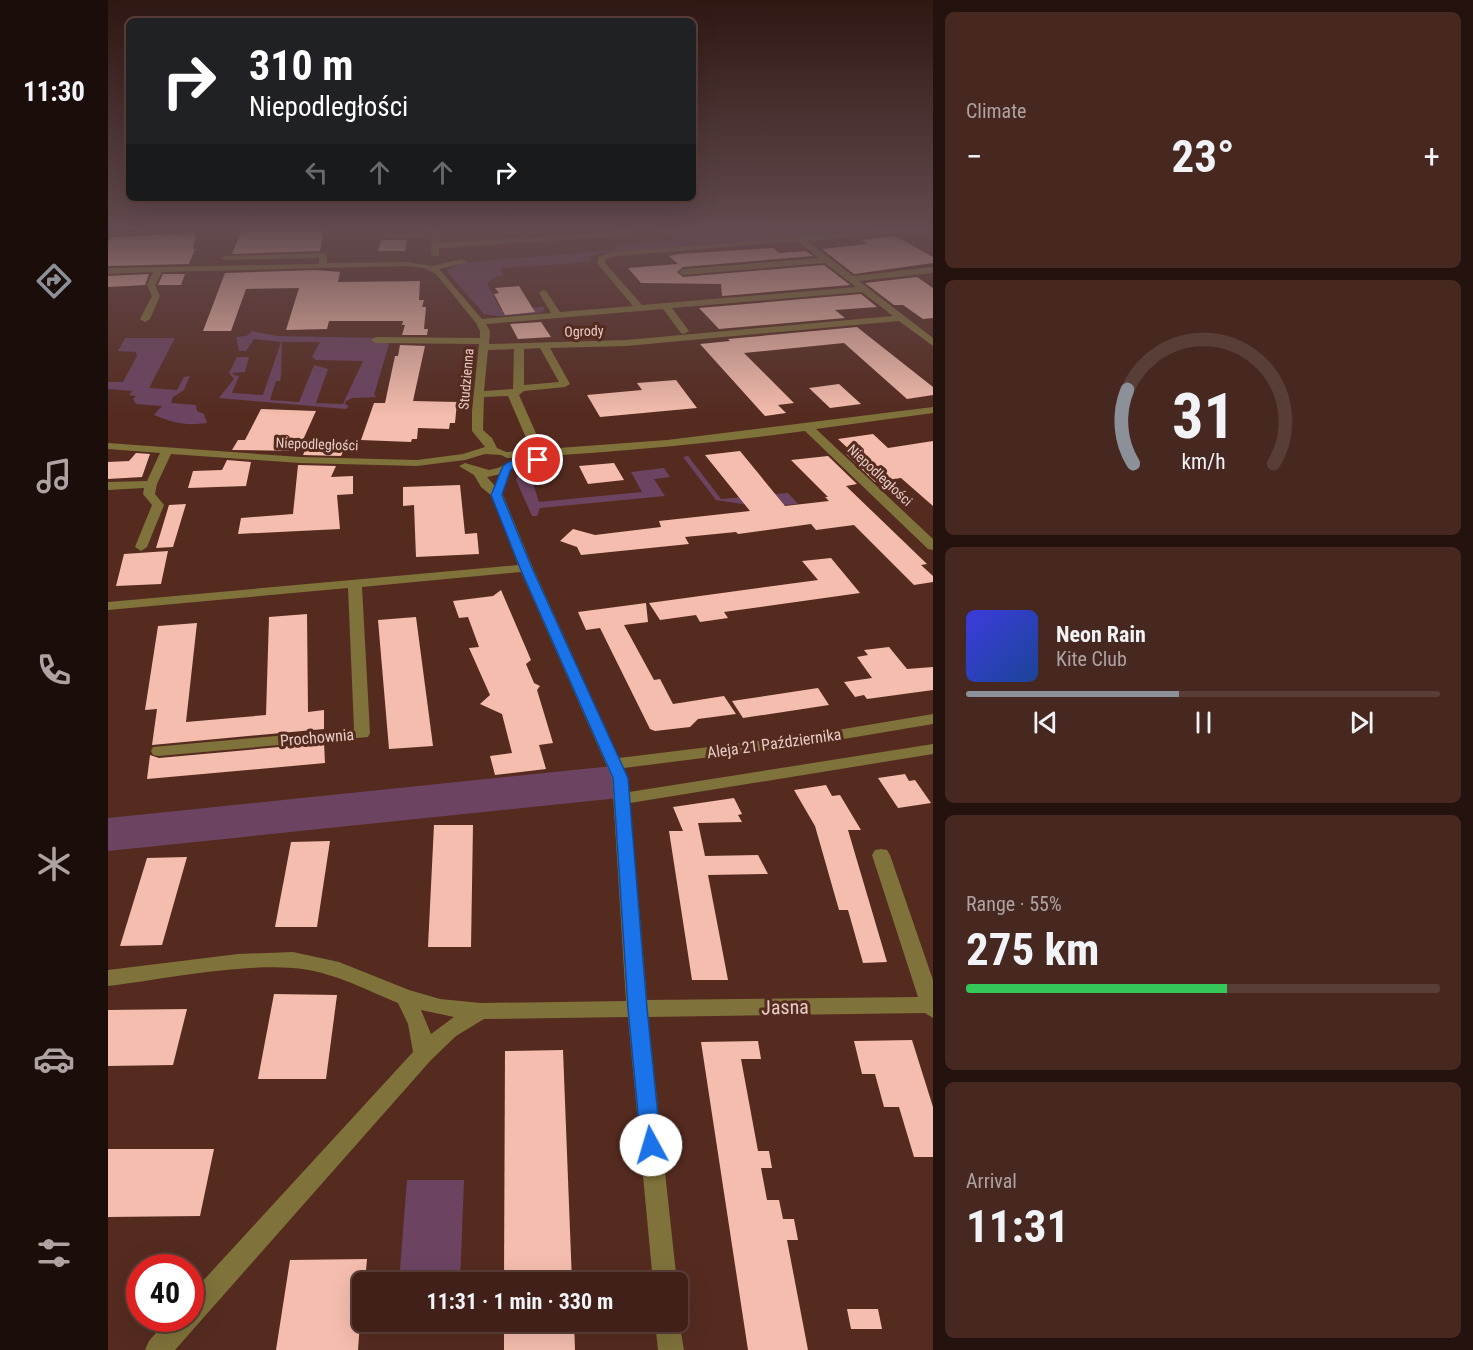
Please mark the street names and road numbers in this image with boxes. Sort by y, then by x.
street label: Ogrody [564,322,604,340]
street label: Studzienna [455,348,477,410]
street label: Niepodległości [275,435,359,453]
street label: Niepodległości [844,441,916,509]
street label: Prochownia [279,725,355,750]
street label: Aleja 21 Października [706,725,842,762]
street label: Jasna [761,995,809,1019]

